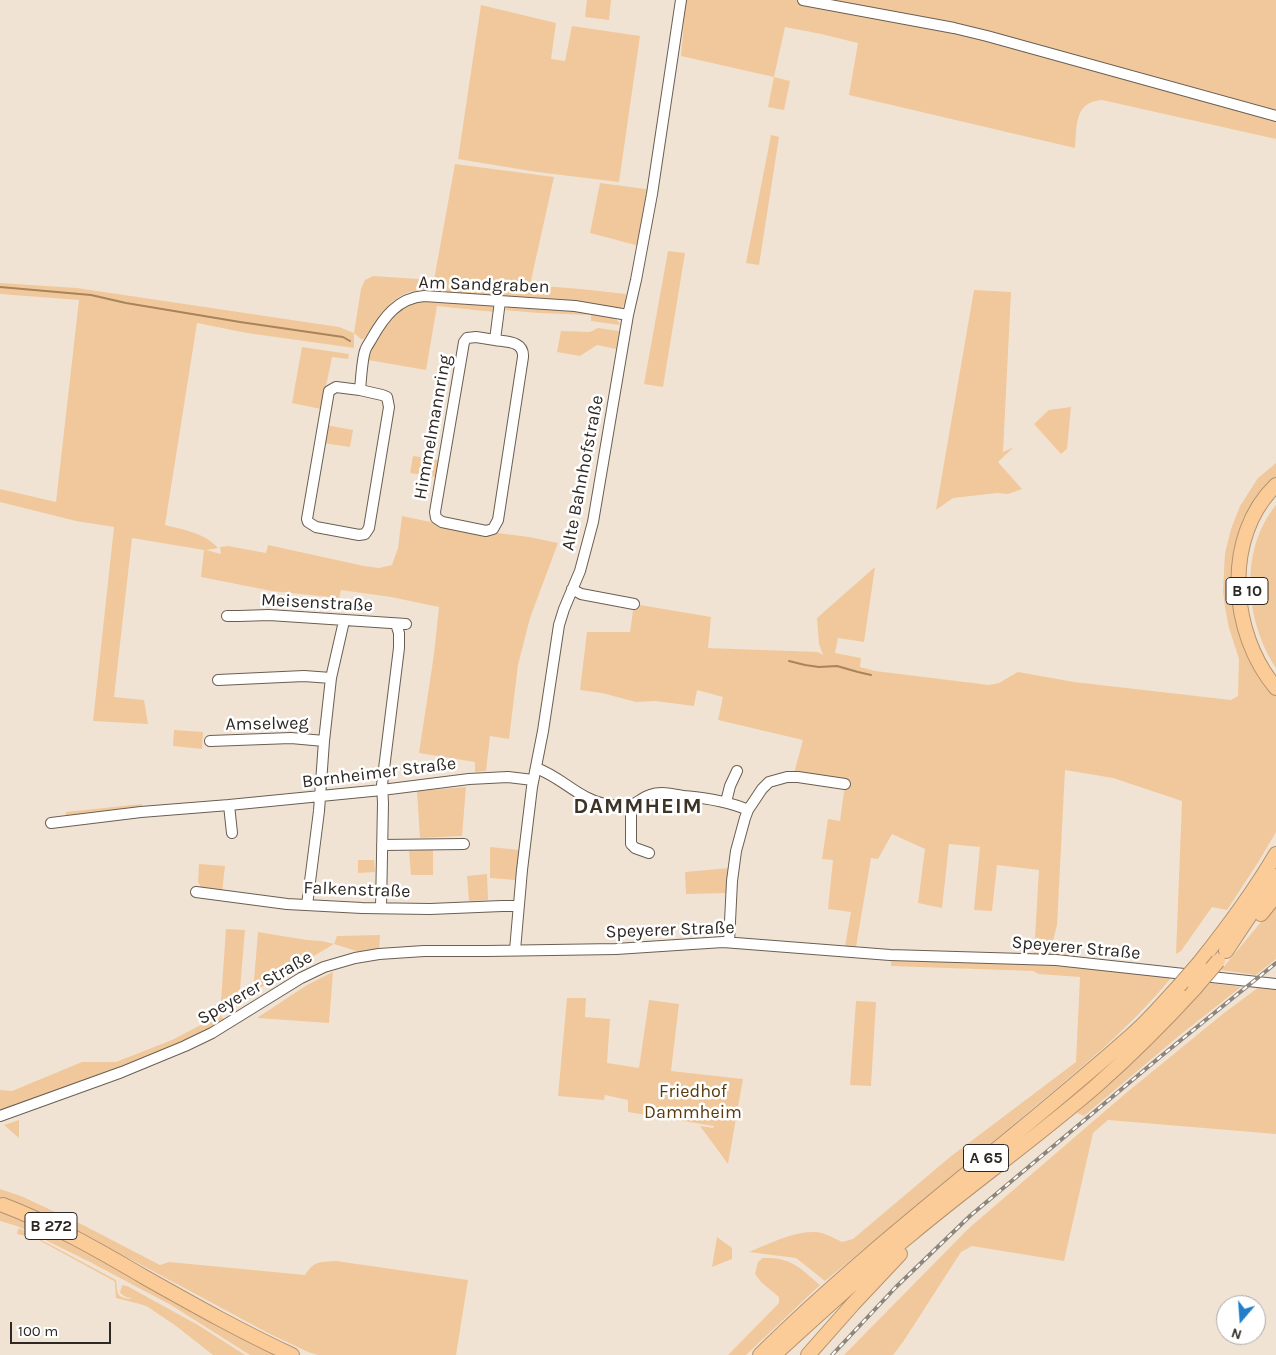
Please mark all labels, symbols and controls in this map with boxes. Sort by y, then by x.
street label: Am Sandgraben [418,272,550,298]
street label: Himmelmannring [410,353,456,501]
street label: Alte Bahnhofstraße [557,393,609,553]
road number: B 10 [1226,578,1268,604]
street label: Meisenstraße [260,589,374,617]
street label: Amselweg [225,712,309,736]
street label: Bornheimer Straße [301,753,457,793]
district label: DAMMHEIM [572,794,704,820]
street label: Falkenstraße [303,877,411,903]
street label: Speyerer Straße [605,917,735,943]
street label: Speyerer Straße [1011,932,1141,964]
street label: Speyerer Straße [194,946,316,1030]
park label: Friedhof Dammheim [644,1081,742,1124]
road number: A 65 [964,1144,1008,1172]
road number: B 272 [25,1212,77,1240]
north arrow [1216,1295,1266,1345]
scale bar [12,1312,114,1344]
text: 100 m [18,1322,58,1340]
text: N [1229,1324,1244,1343]

